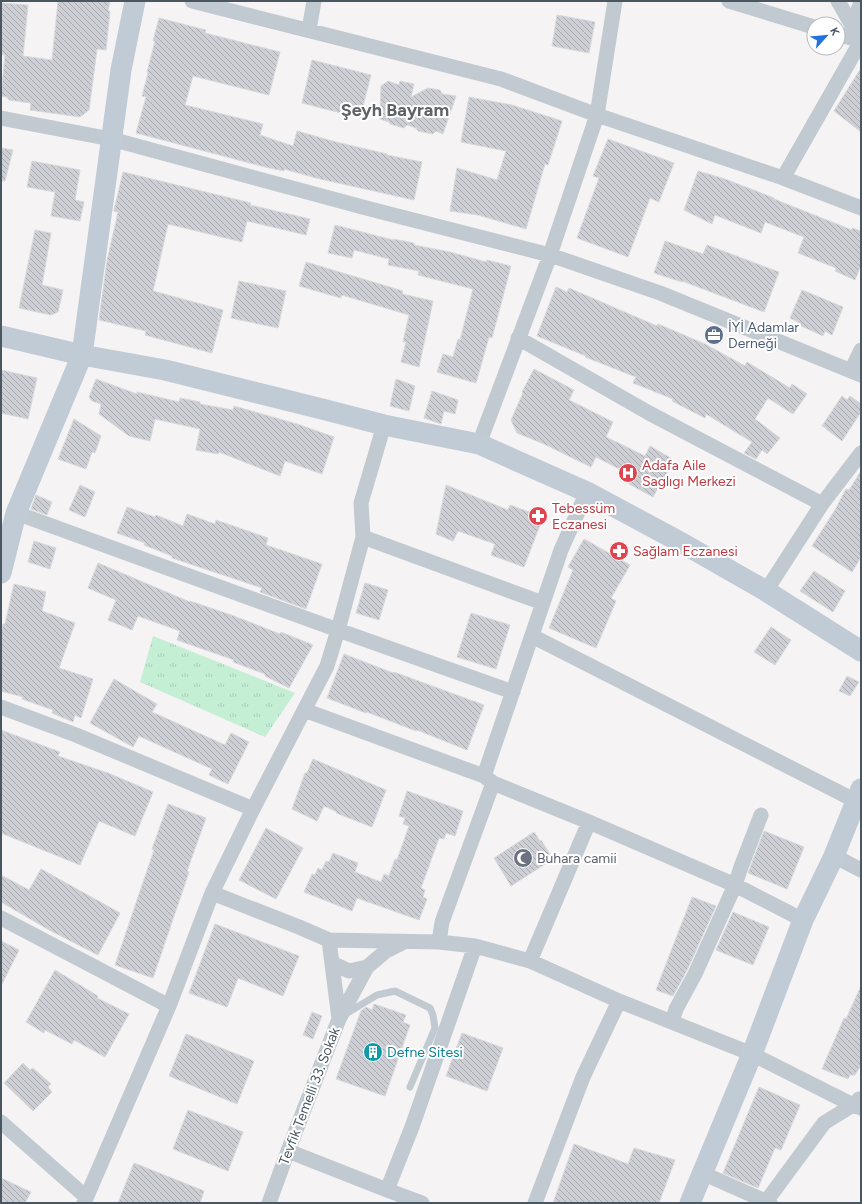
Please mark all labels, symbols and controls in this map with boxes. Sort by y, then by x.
north arrow [806,16,846,56]
text: K [827,25,842,39]
district label: Şeyh Bayram [341,99,449,121]
place label: İYİ Adamlar Derneği [728,319,799,352]
office icon: İYİ Adamlar Derneği [703,324,725,346]
place label: Adafa Aile Saglıgı Merkezi [642,457,736,490]
hospital icon: Adafa Aile Saglıgı Merkezi [617,462,639,484]
place label: Tebessüm Eczanesi [552,500,615,533]
pharmacy icon: Tebessüm Eczanesi [527,505,549,527]
pharmacy icon: Sağlam Eczanesi [608,540,630,562]
place label: Sağlam Eczanesi [633,543,738,560]
mosque icon: Buhara camii [512,847,534,869]
place label: Buhara camii [537,850,617,867]
street label: Tevfik Temelli 33. Sokak [275,1025,344,1167]
building icon: Defne Sitesi [362,1041,384,1063]
place label: Defne Sitesi [387,1044,463,1061]

